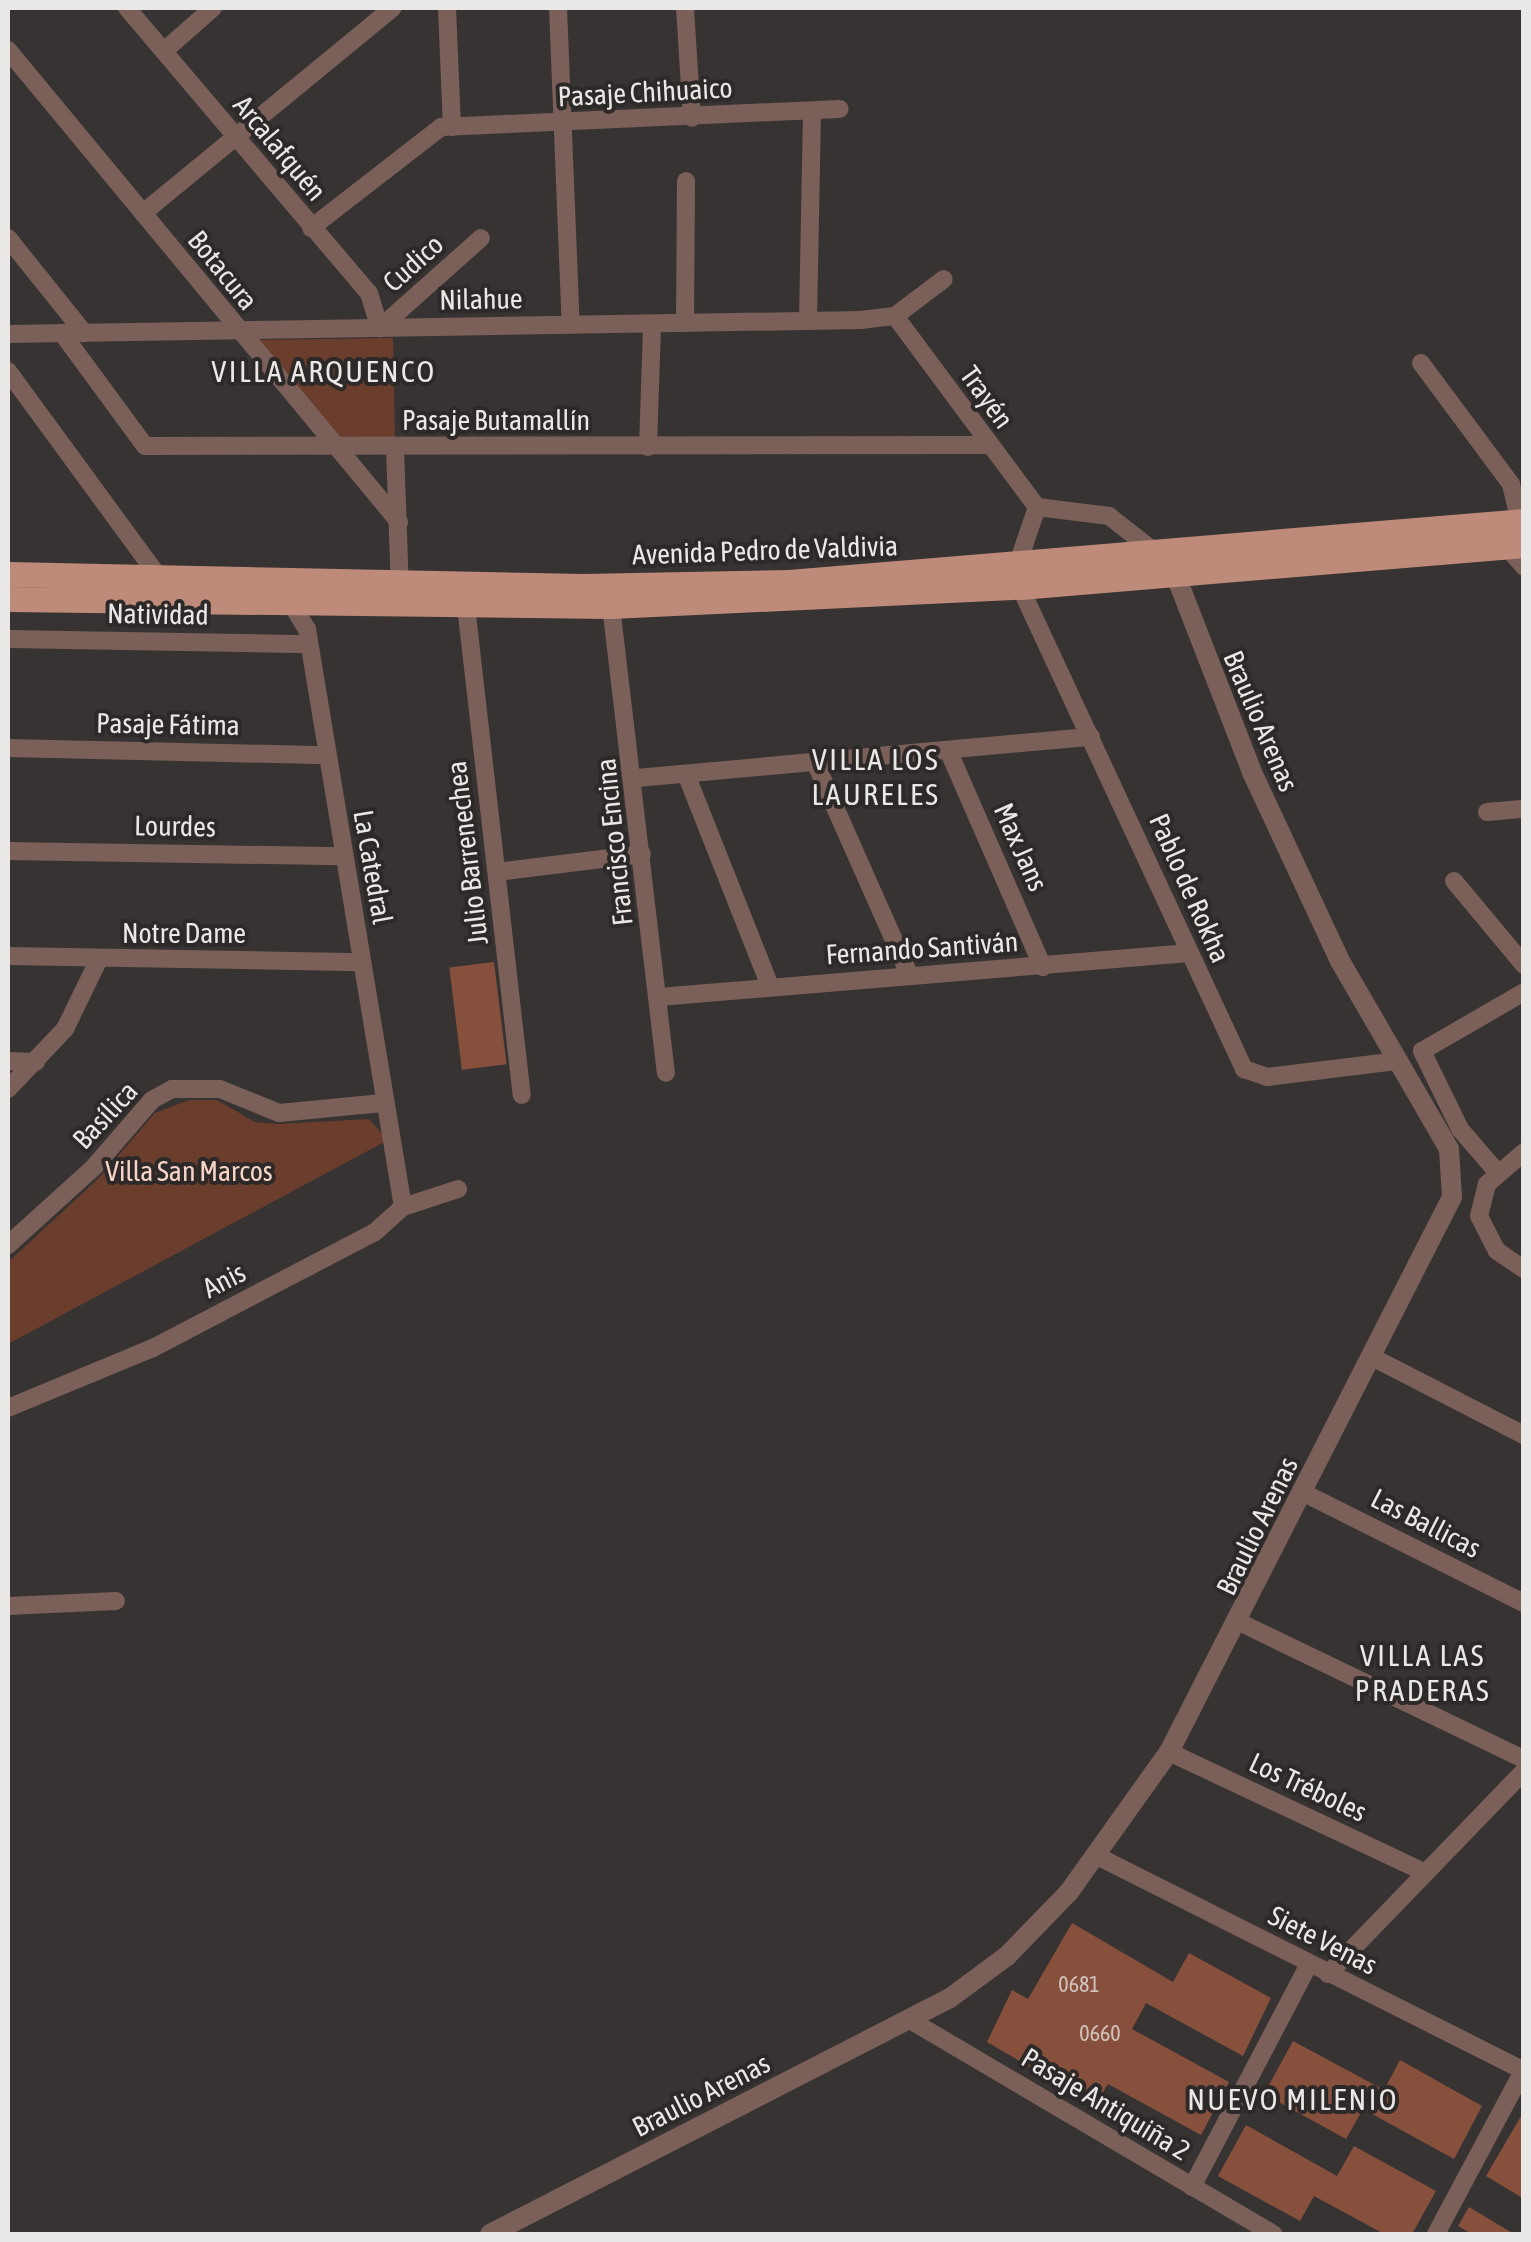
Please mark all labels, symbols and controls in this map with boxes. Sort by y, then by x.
street label: Pasaje Chihuaico [557,71,733,113]
street label: Arcalafquén [226,89,334,207]
street label: Botacura [181,224,265,316]
street label: Cudico [376,227,450,299]
street label: Nilahue [439,281,523,317]
district label: VILLA ARQUENCO [212,353,436,389]
street label: Trayén [953,359,1021,435]
street label: Pasaje Butamallín [402,403,590,437]
street label: Avenida Pedro de Valdivia [632,529,898,571]
street label: Natividad [107,596,209,632]
street label: Braulio Arenas [1216,646,1306,796]
street label: Pasaje Fátima [96,706,240,742]
district label: VILLA LOS LAURELES [812,741,940,812]
street label: Francisco Encina [589,757,639,927]
street label: Julio Barrenechea [439,759,495,947]
street label: Max Jans [987,798,1055,896]
street label: La Catedral [346,807,400,927]
street label: Lourdes [134,808,216,844]
street label: Pablo de Rokha [1142,808,1238,968]
street label: Notre Dame [122,916,246,950]
street label: Fernando Santiván [825,925,1019,971]
street label: Basílica [65,1074,145,1156]
park label: Villa San Marcos [105,1154,273,1188]
street label: Anis [197,1255,251,1305]
street label: Braulio Arenas [1209,1451,1305,1601]
street label: Las Ballicas [1366,1481,1486,1565]
district label: VILLA LAS PRADERAS [1355,1637,1491,1708]
street label: Los Tréboles [1244,1745,1372,1829]
street label: Siete Venas [1263,1898,1383,1982]
house number: 0681 [1058,1972,1100,1998]
house number: 0660 [1079,2021,1121,2047]
street label: Pasaje Antiquiña 2 [1016,2040,1196,2168]
street label: Braulio Arenas [627,2046,775,2144]
district label: NUEVO MILENIO [1187,2081,1399,2117]

